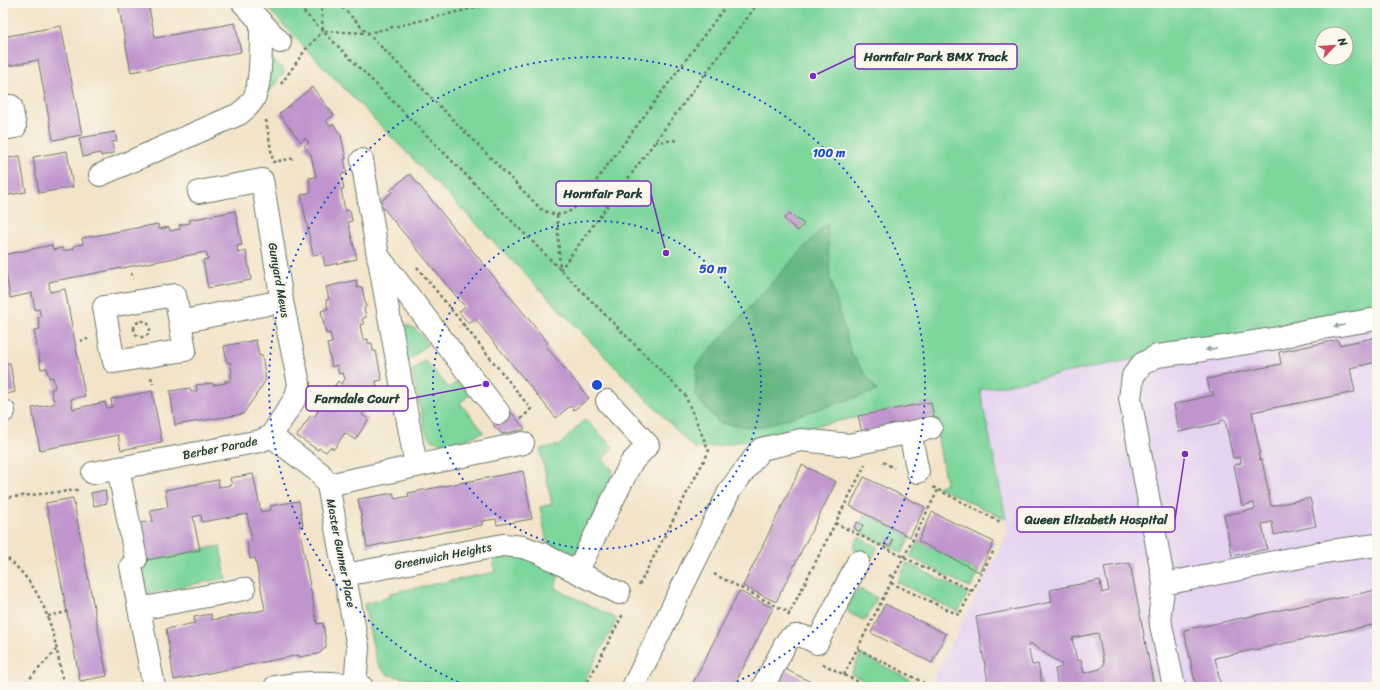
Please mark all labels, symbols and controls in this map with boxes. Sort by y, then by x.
north arrow [1314,26,1354,66]
text: N [1332,34,1353,50]
callout: Hornfair Park BMX Track [855,44,1017,69]
text: Hornfair Park BMX Track [863,45,1008,68]
text: 100 m [813,142,846,164]
callout: Hornfair Park [556,181,651,206]
text: Hornfair Park [562,182,643,205]
street label: Gunyard Mews [262,241,296,319]
text: 50 m [699,258,727,280]
one-way arrow [1332,323,1345,329]
one-way arrow [1205,346,1217,352]
centre of rings [590,378,604,392]
callout: Farndale Court [306,386,408,411]
text: Farndale Court [314,387,400,410]
street label: Berber Parade [181,430,259,466]
street label: Master Gunner Place [320,497,362,609]
callout: Queen Elizabeth Hospital [1017,507,1175,532]
text: Queen Elizabeth Hospital [1024,508,1169,531]
street label: Greenwich Heights [392,536,494,576]

